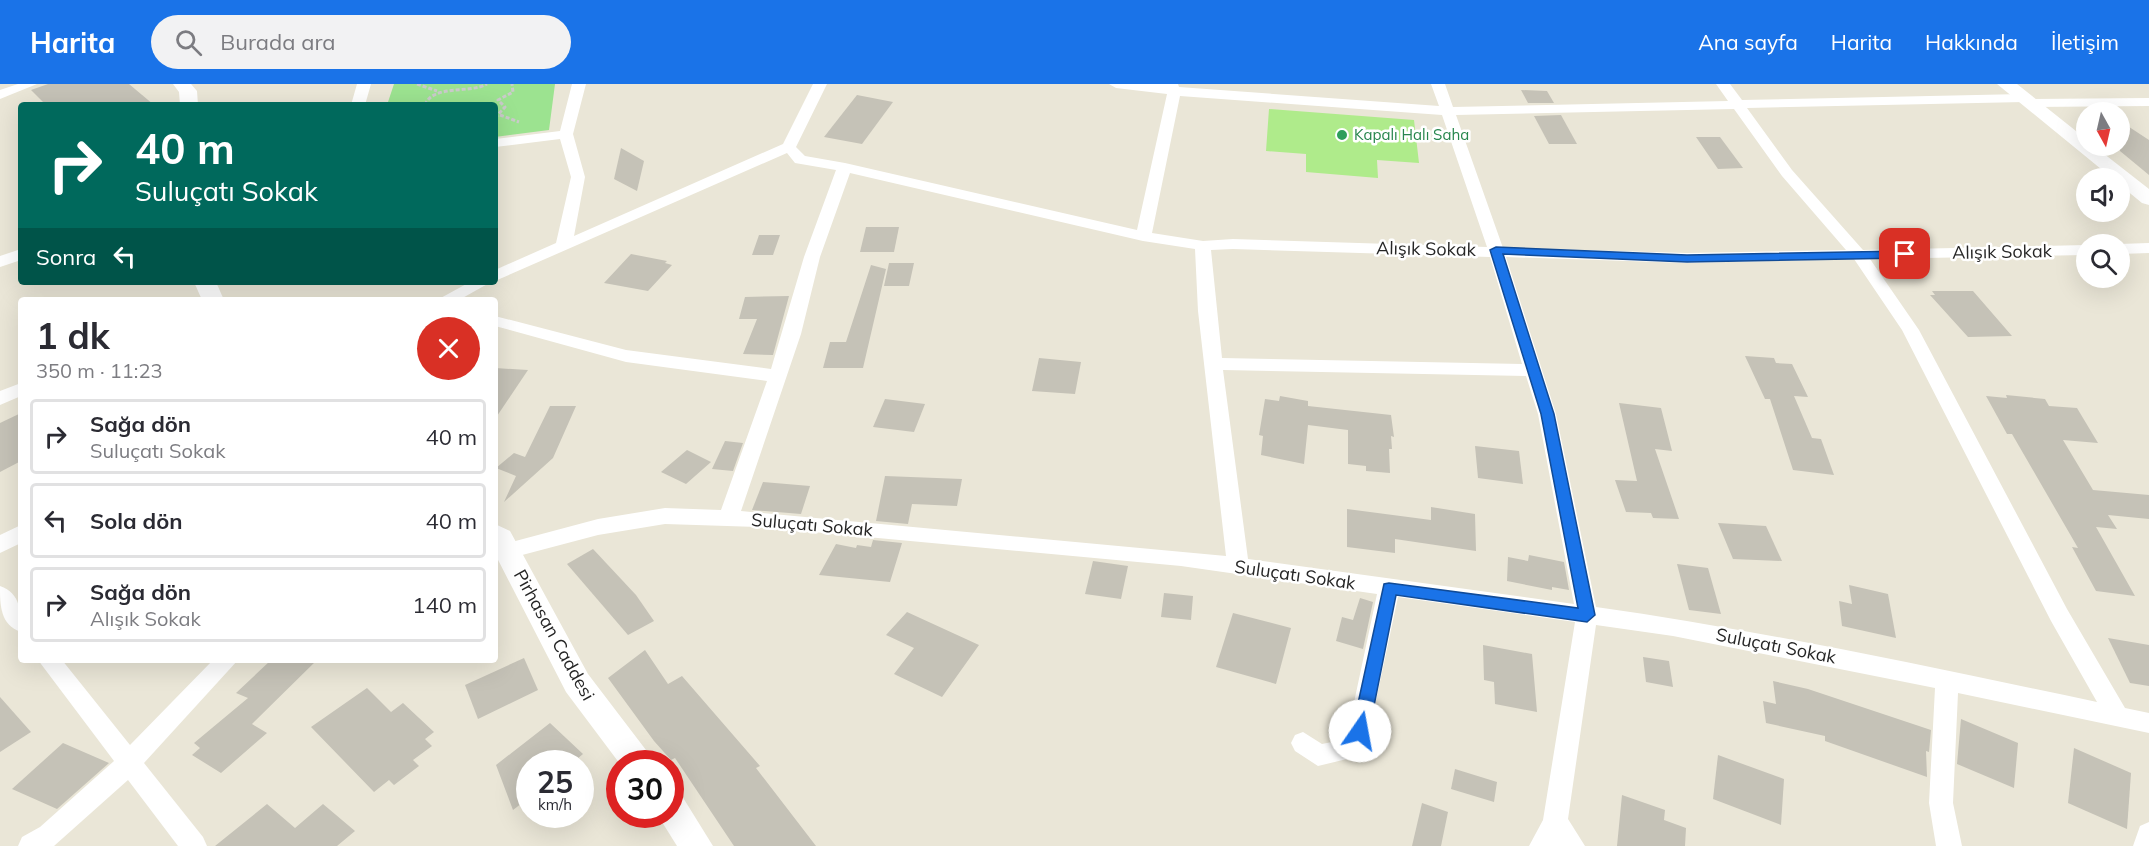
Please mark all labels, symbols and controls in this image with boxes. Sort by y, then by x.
search box [151,15,571,69]
text: Harita [30,25,115,60]
icon: search [172,26,205,59]
text: Burada ara [220,28,335,56]
text: Ana sayfa [1698,29,1798,55]
text: Harita [1831,29,1892,55]
text: Hakkında [1925,29,2018,55]
text: İletişim [2051,29,2119,55]
north arrow [2076,102,2130,156]
map controls [2076,102,2130,288]
text: 40 m [135,122,235,175]
place label: Kapalı Halı Saha [1354,125,1469,144]
icon: right [36,126,114,204]
marker: Kapalı Halı Saha [1335,128,1349,142]
button: sound [2076,168,2130,222]
text: Suluçatı Sokak [135,174,318,208]
pin [1879,228,1930,279]
button: search [2076,234,2130,288]
street label: Alışık Sokak [1376,236,1477,261]
icon: arrive [1888,237,1921,270]
street label: Alışık Sokak [1952,239,2053,264]
icon: left [108,240,141,273]
text: Sonra [36,243,96,271]
text: 1 dk [36,313,110,358]
button: close [417,317,480,380]
text: 350 m · 11:23 [36,358,162,383]
text: Sağa dön [90,410,191,438]
icon: right [39,420,72,453]
text: 40 m [426,423,477,451]
text: Suluçatı Sokak [90,438,225,463]
icon: left [39,504,72,537]
text: Sola dön [90,507,183,535]
text: 40 m [426,507,477,535]
street label: Suluçatı Sokak [750,508,875,541]
street label: Suluçatı Sokak [1233,555,1358,594]
street label: Pirhasan Caddesi [509,565,600,704]
text: Sağa dön [90,578,191,606]
icon: right [39,588,72,621]
text: 140 m [412,591,477,619]
text: Alışık Sokak [90,606,201,631]
street label: Suluçatı Sokak [1714,623,1839,669]
position arrow [1328,699,1392,763]
speed limit sign: 30 [606,750,684,828]
text: 25 [537,763,573,801]
text: km/h [538,795,572,814]

